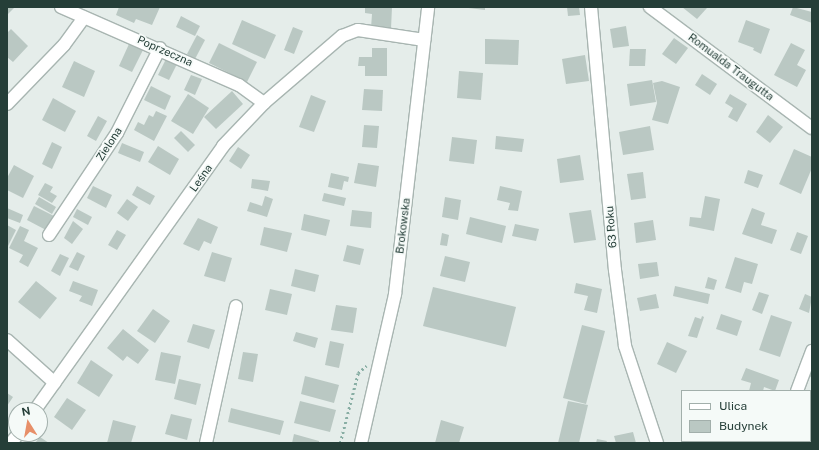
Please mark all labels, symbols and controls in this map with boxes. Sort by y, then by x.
street label: Romualda Traugutta [686,31,776,103]
street label: Poprzeczna [135,33,195,69]
street label: Zielona [93,125,125,163]
street label: Leśna [187,162,215,194]
street label: Brokowska [393,197,413,255]
street label: 63 Roku [603,205,619,249]
legend [681,390,811,442]
text: Ulica [719,399,747,413]
north arrow [8,402,48,442]
text: N [21,404,31,418]
text: Budynek [719,419,768,433]

